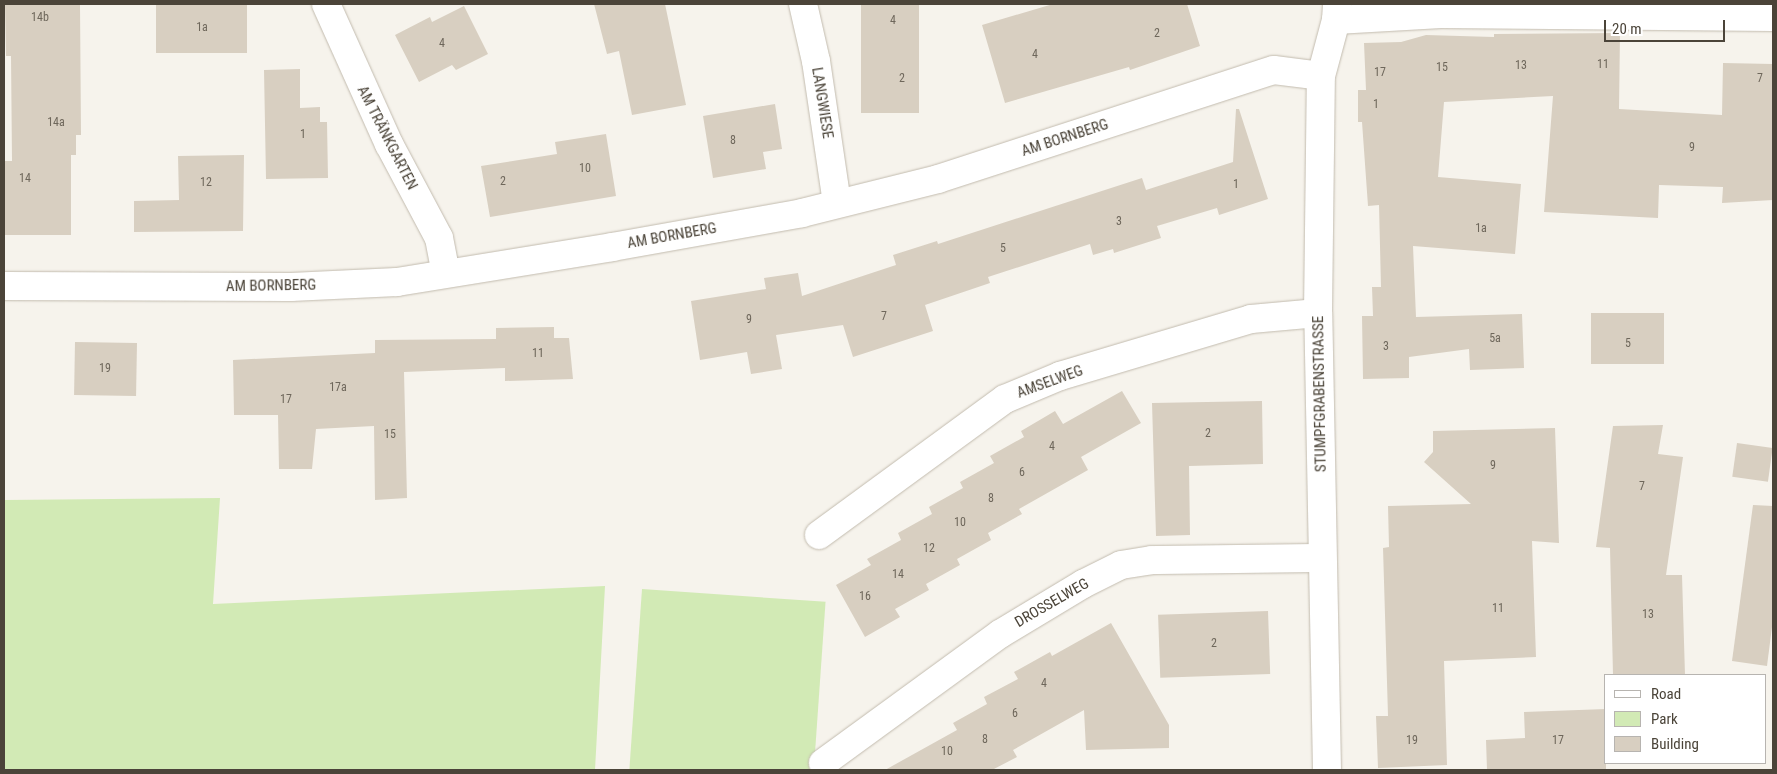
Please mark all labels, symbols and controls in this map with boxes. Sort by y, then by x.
scale bar [1607,10,1728,42]
house number: 14b [31,11,49,25]
house number: 4 [890,14,896,28]
text: 20 m [1612,20,1642,38]
house number: 1a [196,21,208,35]
house number: 2 [1154,27,1160,41]
house number: 4 [439,37,445,51]
house number: 4 [1032,48,1038,62]
house number: 11 [1597,58,1609,72]
house number: 13 [1515,59,1527,73]
house number: 15 [1436,61,1448,75]
street label: LANGWIESE [807,66,837,140]
house number: 17 [1374,66,1386,80]
house number: 2 [899,72,905,86]
house number: 7 [1757,72,1763,86]
street label: AM TRÄNKGARTEN [353,83,421,193]
house number: 1 [1373,98,1379,112]
street label: AM BORNBERG [1019,115,1111,161]
house number: 14a [47,116,65,130]
house number: 1 [300,128,306,142]
house number: 8 [730,134,736,148]
house number: 9 [1689,141,1695,155]
house number: 10 [579,162,591,176]
house number: 14 [19,172,31,186]
house number: 2 [500,175,506,189]
house number: 12 [200,176,212,190]
house number: 1 [1233,178,1239,192]
house number: 3 [1116,215,1122,229]
street label: AM BORNBERG [626,219,718,253]
house number: 1a [1475,222,1487,236]
house number: 5 [1000,242,1006,256]
street label: AM BORNBERG [226,276,316,296]
house number: 7 [881,310,887,324]
house number: 9 [746,313,752,327]
street label: STUMPFGRABENSTRASSE [1310,316,1330,472]
house number: 5a [1489,332,1501,346]
house number: 5 [1625,337,1631,351]
house number: 3 [1383,340,1389,354]
house number: 11 [532,347,544,361]
house number: 19 [99,362,111,376]
street label: AMSELWEG [1014,362,1086,402]
house number: 17a [329,381,347,395]
house number: 17 [280,393,292,407]
house number: 2 [1205,427,1211,441]
house number: 15 [384,428,396,442]
house number: 4 [1049,440,1055,454]
house number: 9 [1490,459,1496,473]
house number: 6 [1019,466,1025,480]
house number: 7 [1639,480,1645,494]
house number: 8 [988,492,994,506]
house number: 10 [954,516,966,530]
house number: 12 [923,542,935,556]
house number: 14 [892,568,904,582]
street label: DROSSELWEG [1012,575,1092,631]
house number: 16 [859,590,871,604]
house number: 11 [1492,602,1504,616]
house number: 13 [1642,608,1654,622]
house number: 2 [1211,637,1217,651]
legend [1604,674,1767,764]
house number: 4 [1041,677,1047,691]
text: Road [1651,685,1681,703]
house number: 6 [1012,707,1018,721]
text: Park [1651,710,1678,728]
house number: 8 [982,733,988,747]
house number: 19 [1406,734,1418,748]
house number: 17 [1552,734,1564,748]
text: Building [1651,735,1699,753]
house number: 10 [941,745,953,759]

